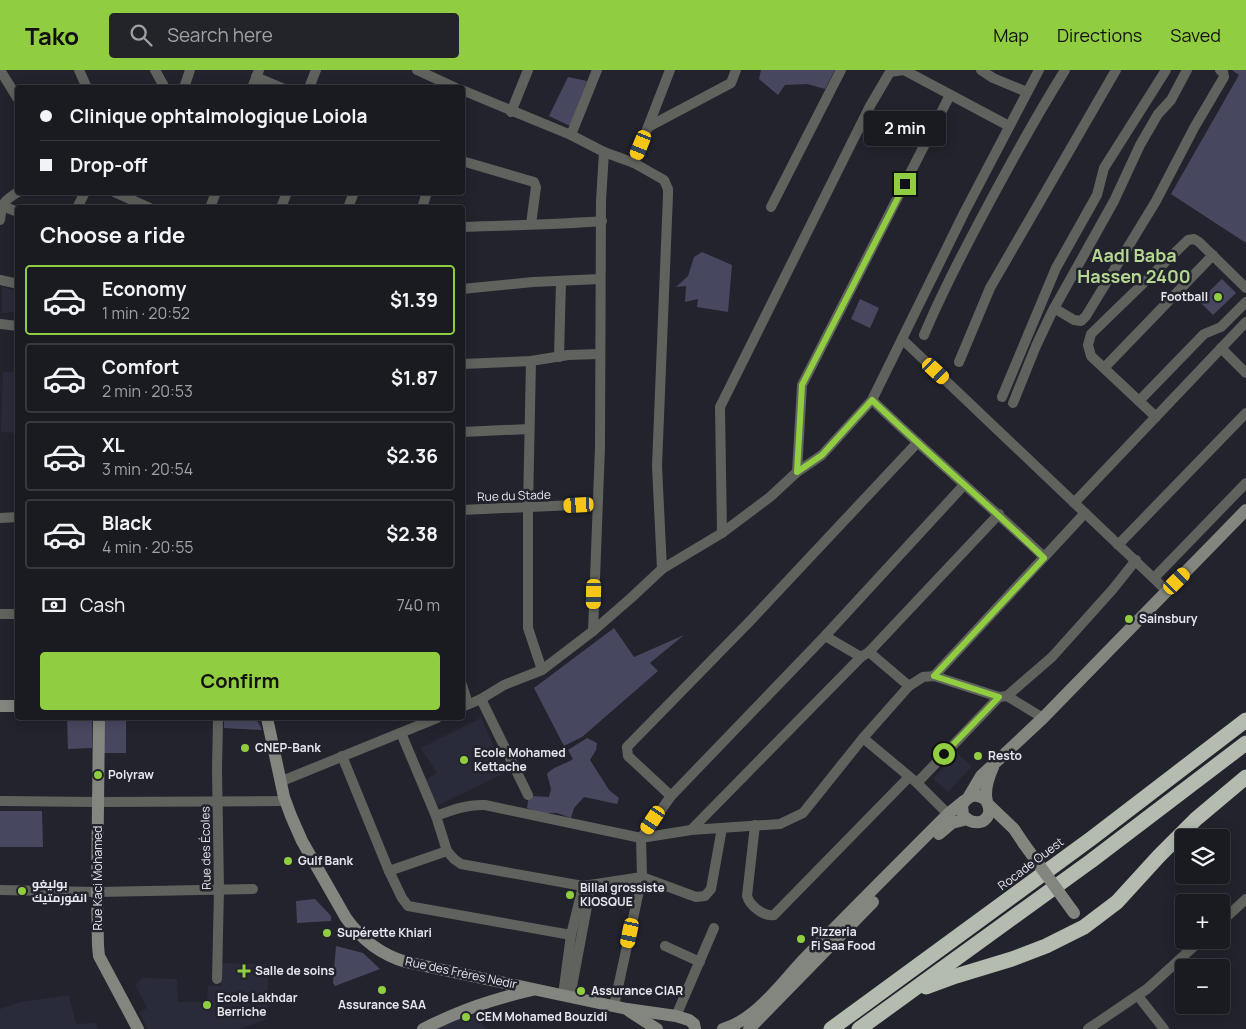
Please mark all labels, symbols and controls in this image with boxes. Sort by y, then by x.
search box [109,13,459,58]
text: Tako [25,19,79,52]
icon: search [127,21,155,49]
text: Search here [167,22,273,48]
text: Map [993,23,1029,47]
text: Directions [1057,23,1142,47]
text: Saved [1170,23,1221,47]
text: Clinique ophtalmologique Loiola [70,103,367,129]
callout: 2 min [864,112,946,146]
text: 2 min [884,117,926,139]
car [628,128,653,162]
text: Drop-off [70,152,147,178]
route end [894,173,916,195]
text: Choose a ride [40,220,185,250]
district label: Aadl Baba Hassen 2400 [1077,243,1191,288]
text: Economy [102,276,186,302]
icon: car [42,278,87,323]
text: $1.39 [390,287,438,313]
place label: Football [1161,288,1208,305]
marker: Football [1212,291,1224,303]
text: 1 min · 20:52 [102,302,190,324]
text: Comfort [102,354,179,380]
car [919,355,952,387]
icon: car [42,356,87,401]
text: $1.87 [391,365,438,391]
text: 2 min · 20:53 [102,380,193,402]
text: XL [102,432,125,458]
icon: car [42,434,87,479]
text: $2.36 [386,443,438,469]
text: 3 min · 20:54 [102,458,193,480]
street label: Rue du Stade [477,486,551,505]
car [563,497,594,513]
text: Black [102,510,151,536]
icon: car [42,512,87,557]
text: $2.38 [386,521,438,547]
text: 4 min · 20:55 [102,536,194,558]
car [1161,565,1192,597]
car [586,579,601,609]
icon: cash [40,591,68,619]
text: Cash [80,592,125,618]
text: 740 m [397,594,440,616]
place label: Sainsbury [1139,610,1198,627]
marker: Sainsbury [1123,613,1135,625]
button: Confirm [40,652,440,710]
place label: CNEP-Bank [255,739,321,756]
marker: CNEP-Bank [239,742,251,754]
route start [933,743,955,765]
place label: Ecole Mohamed Kettache [474,744,566,775]
place label: Resto [988,747,1022,764]
marker: Resto [972,750,984,762]
marker: Ecole Mohamed Kettache [458,754,470,766]
place label: Polyraw [108,766,154,783]
marker: Polyraw [92,769,104,781]
car [638,803,667,837]
street label: Rue des Écoles [196,806,215,890]
street label: Rue Kaci Mohamed [89,826,106,930]
map controls [1175,829,1230,1014]
button: layers [1175,829,1230,884]
street label: Rocade Ouest [994,833,1067,894]
place label: Gulf Bank [298,852,354,869]
marker: Gulf Bank [282,855,294,867]
place label: بوليغو انفورمتيك [32,875,87,906]
place label: Billal grossiste KIOSQUE [580,879,665,910]
marker: بوليغو انفورمتيك [16,885,28,897]
marker: Billal grossiste KIOSQUE [564,889,576,901]
button: + [1175,894,1230,949]
car [619,917,640,949]
place label: Pizzeria Fi Saa Food [811,923,876,954]
place label: Supérette Khiari [337,924,432,941]
marker: Supérette Khiari [321,927,333,939]
marker: Pizzeria Fi Saa Food [795,933,807,945]
street label: Rue des Frères Nedir [404,952,519,993]
button: − [1175,959,1230,1014]
place label: Salle de soins [255,962,335,979]
marker: Salle de soins [237,964,251,978]
place label: Assurance CIAR [591,982,683,999]
marker: Assurance SAA [376,984,388,996]
marker: Assurance CIAR [575,985,587,997]
place label: Ecole Lakhdar Berriche [217,989,298,1020]
place label: Assurance SAA [338,996,426,1013]
marker: Ecole Lakhdar Berriche [201,999,213,1011]
place label: CEM Mohamed Bouzidi [476,1008,607,1025]
marker: CEM Mohamed Bouzidi [460,1011,472,1023]

